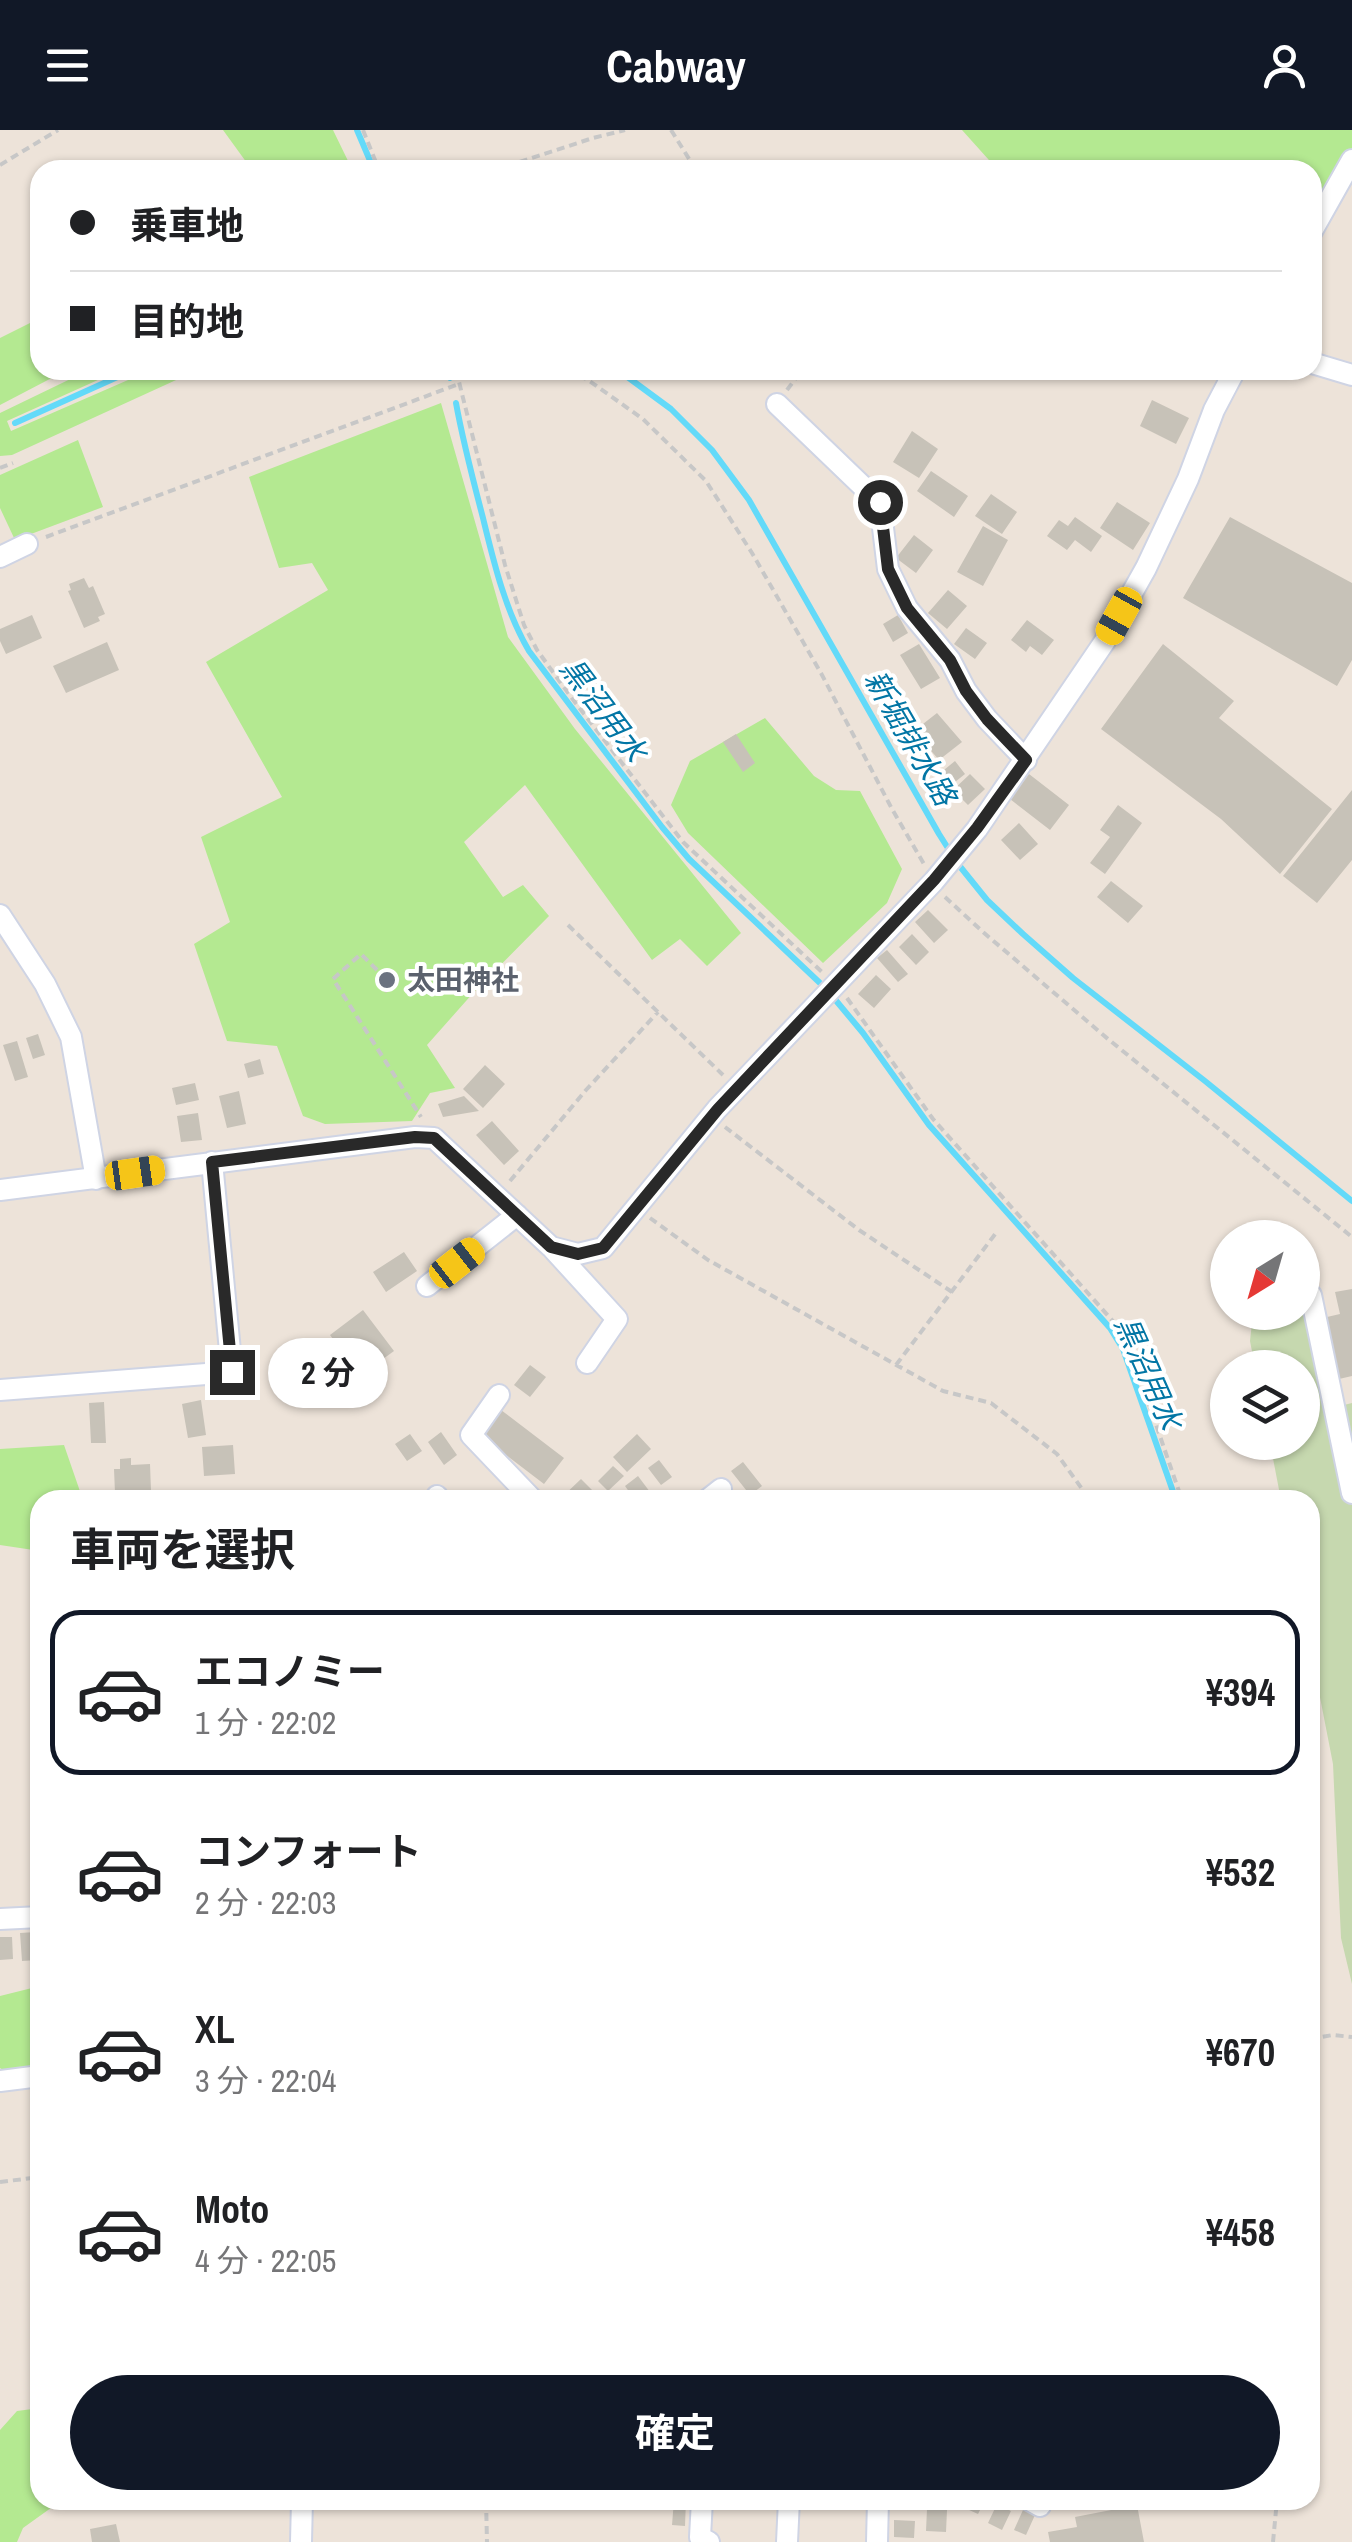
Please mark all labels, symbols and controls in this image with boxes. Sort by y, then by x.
text: Cabway [606,35,746,96]
icon: menu [40,38,95,93]
icon: person [1257,38,1312,93]
text: 乗車地 [130,200,244,251]
text: 目的地 [130,296,244,347]
route start [858,480,903,525]
car [1091,582,1147,650]
water label: 黒沼用水 [552,649,658,772]
water label: 新堀排水路 [856,663,967,815]
place label: 太田神社 [407,961,519,999]
marker: 太田神社 [376,969,398,991]
car [103,1154,167,1192]
north arrow [1210,1220,1320,1330]
map controls [1210,1220,1320,1460]
car [424,1233,490,1293]
water label: 黒沼用水 [1106,1310,1193,1438]
callout: 2 分 [267,1337,387,1407]
route end [210,1350,255,1395]
button: layers [1210,1350,1320,1460]
text: 2 分 [301,1351,355,1394]
text: 車両を選択 [70,1519,295,1580]
text: エコノミー [195,1646,385,1697]
icon: car [75,1648,165,1738]
text: ¥394 [1206,1667,1275,1718]
text: 1 分 · 22:02 [195,1701,336,1744]
text: コンフォート [195,1826,422,1877]
icon: car [75,1828,165,1918]
text: ¥532 [1206,1847,1275,1898]
text: 2 分 · 22:03 [195,1881,336,1924]
text: XL [195,2004,235,2055]
icon: car [75,2008,165,2098]
text: ¥670 [1206,2027,1275,2078]
text: 3 分 · 22:04 [195,2059,336,2102]
text: Moto [195,2184,269,2235]
icon: car [75,2188,165,2278]
text: ¥458 [1206,2207,1275,2258]
text: 4 分 · 22:05 [195,2239,336,2282]
button: 確定 [70,2375,1280,2490]

